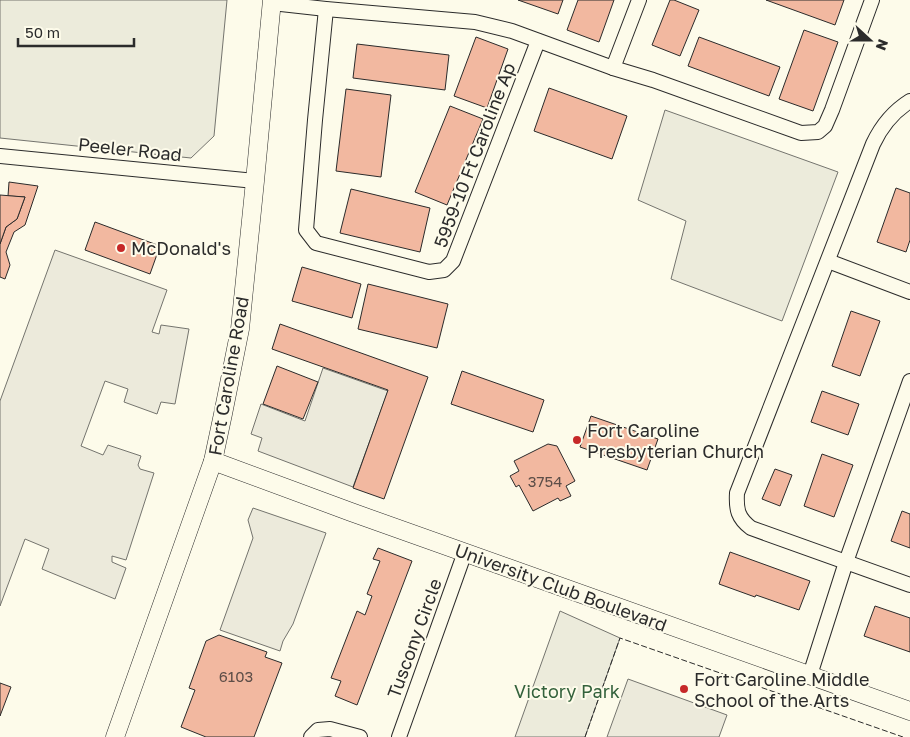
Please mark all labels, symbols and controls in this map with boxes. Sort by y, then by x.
scale bar [18,15,134,47]
north arrow [845,15,895,65]
text: 50 m [25,23,60,41]
text: N [873,37,892,53]
street label: 5959-10 Ft Caroline Ap [429,60,519,250]
street label: Peeler Road [77,133,183,165]
place label: McDonald's [131,237,231,259]
marker: McDonald's [115,242,127,254]
street label: Fort Caroline Road [203,295,253,457]
place label: Fort Caroline Presbyterian Church [587,419,764,462]
marker: Fort Caroline Presbyterian Church [571,434,583,446]
house number: 3754 [528,472,562,490]
street label: University Club Boulevard [452,538,670,636]
street label: Tuscony Circle [382,575,446,701]
house number: 6103 [219,667,253,685]
place label: Fort Caroline Middle School of the Arts [694,668,870,711]
park label: Victory Park [514,680,620,702]
marker: Fort Caroline Middle School of the Arts [678,683,690,695]

